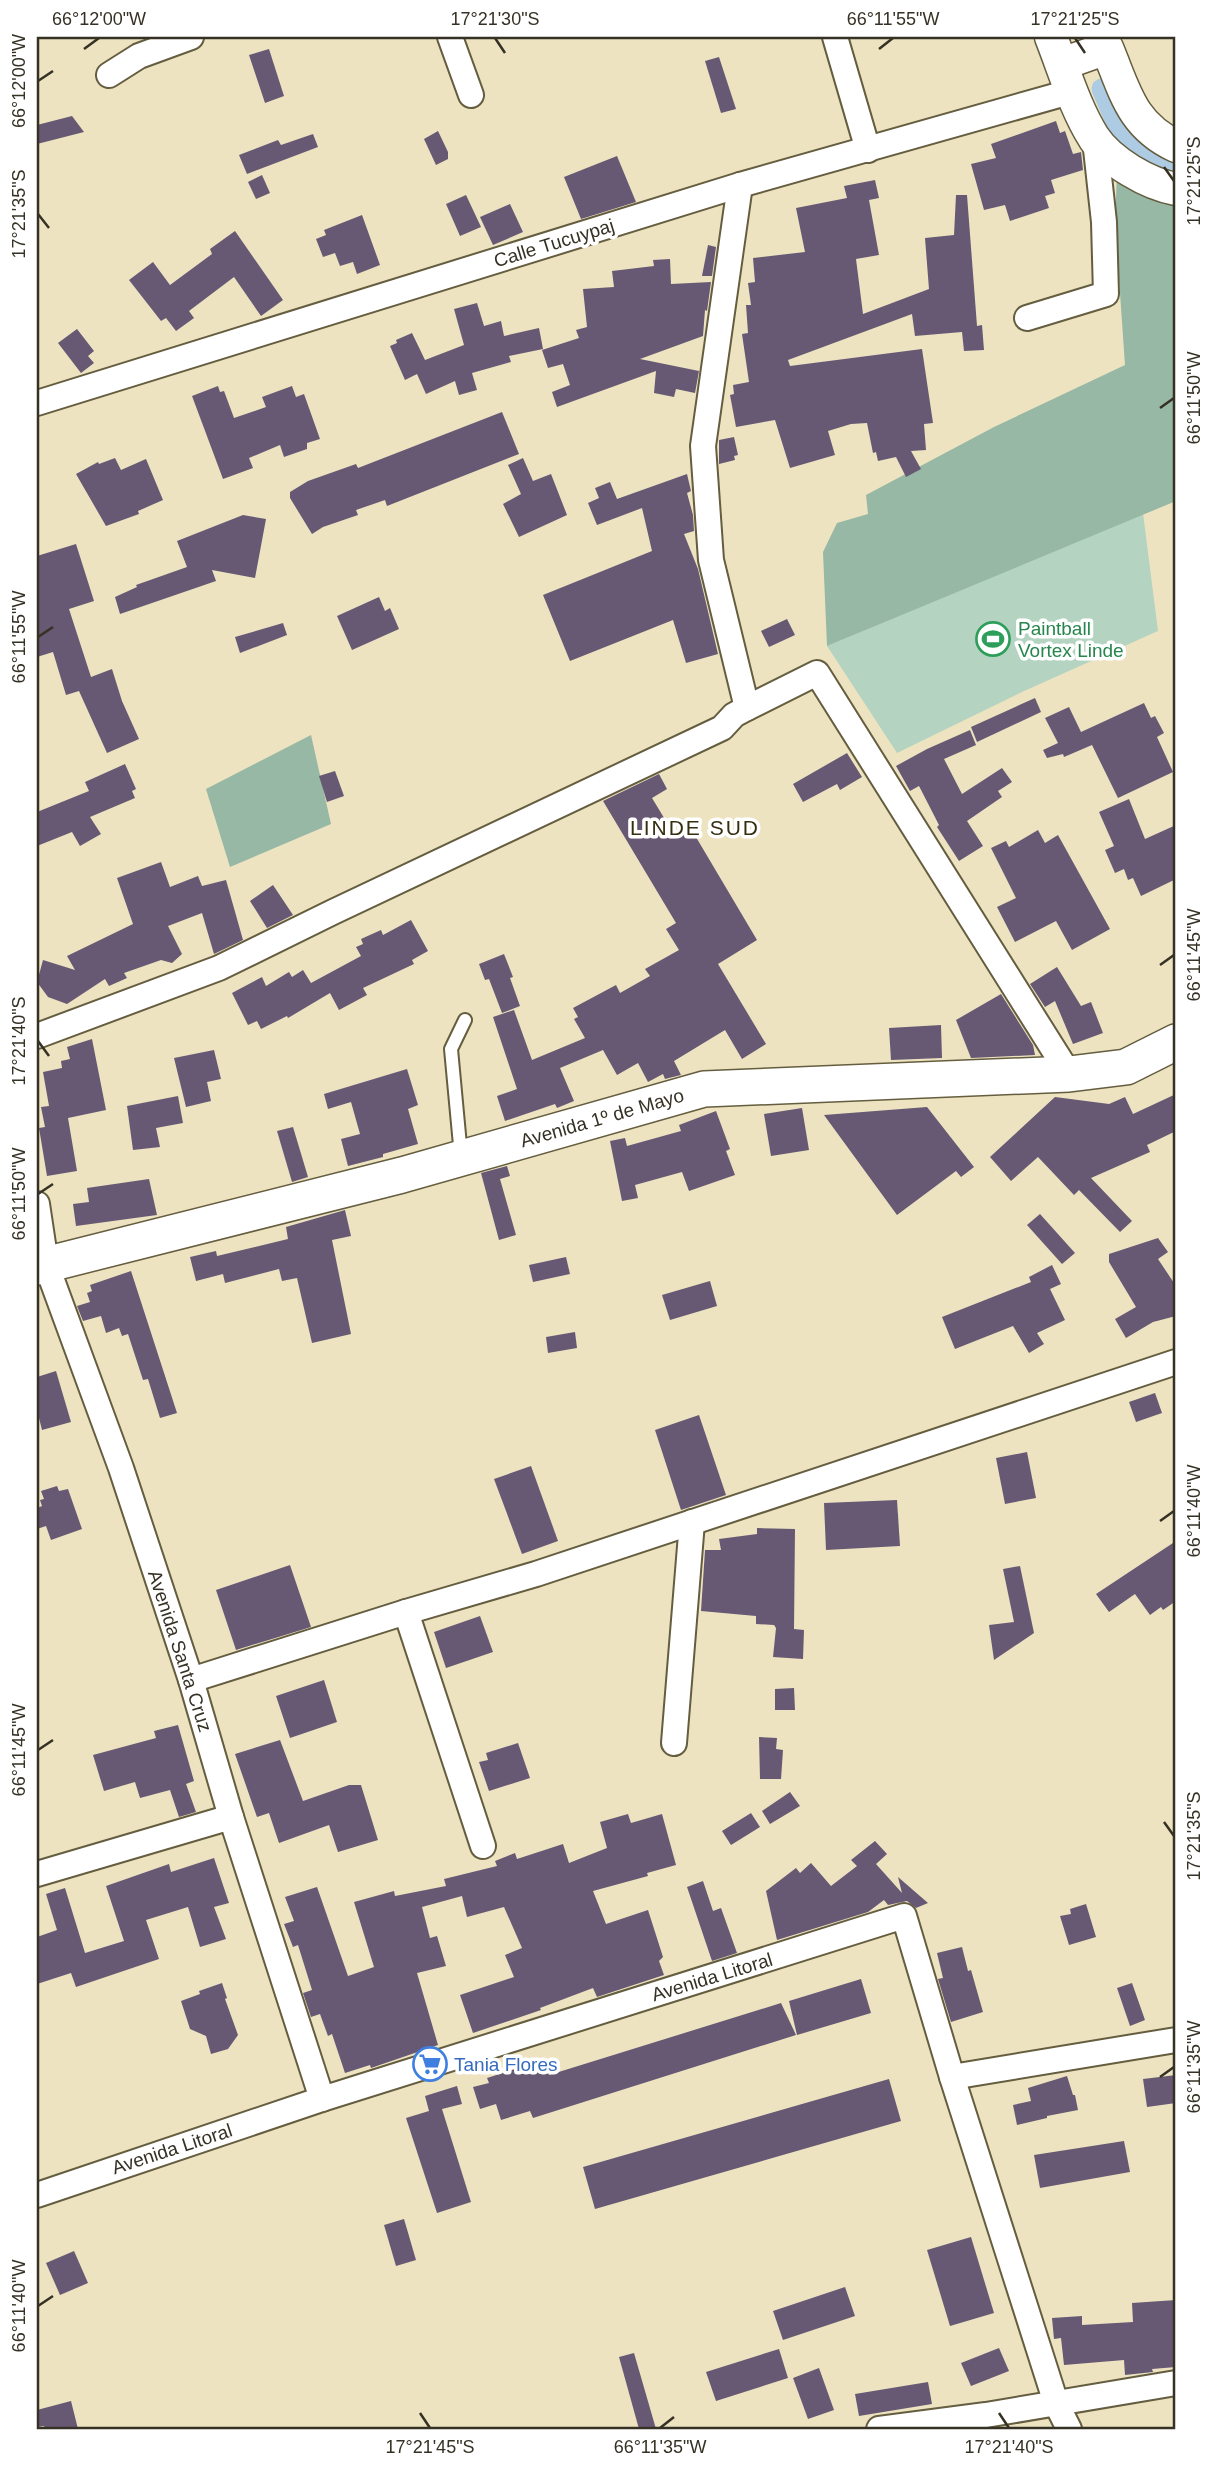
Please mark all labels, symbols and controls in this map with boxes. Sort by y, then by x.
text: 66°12'00"W [52,9,146,29]
text: 17°21'30"S [450,9,540,29]
text: 66°11'55"W [847,9,939,29]
text: 17°21'25"S [1030,9,1120,29]
text: 66°12'00"W [9,34,29,128]
text: 17°21'25"S [1184,136,1204,226]
text: 17°21'35"S [9,169,29,259]
street label: Calle Tucuypaj [491,215,617,271]
text: 66°11'50"W [1184,352,1204,444]
text: 66°11'55"W [9,591,29,683]
place label: Paintball Vortex Linde [1018,618,1124,661]
sports icon: Paintball Vortex Linde [974,620,1012,658]
district label: LINDE SUD [630,816,760,839]
text: 66°11'45"W [1184,909,1204,1001]
text: 17°21'40"S [9,996,29,1086]
street label: Avenida 1º de Mayo [518,1085,686,1151]
text: 66°11'50"W [9,1148,29,1240]
text: 66°11'40"W [1184,1465,1204,1557]
street label: Avenida Santa Cruz [144,1568,216,1734]
text: 66°11'45"W [9,1704,29,1796]
text: 17°21'35"S [1184,1791,1204,1881]
street label: Avenida Litoral [649,1949,775,2005]
text: 66°11'35"W [1184,2021,1204,2113]
supermarket icon: Tania Flores [411,2045,449,2083]
place label: Tania Flores [454,2054,558,2075]
street label: Avenida Litoral [109,2120,235,2178]
text: 66°11'40"W [9,2260,29,2352]
text: 17°21'45"S [385,2437,475,2457]
text: 66°11'35"W [614,2437,706,2457]
text: 17°21'40"S [964,2437,1054,2457]

